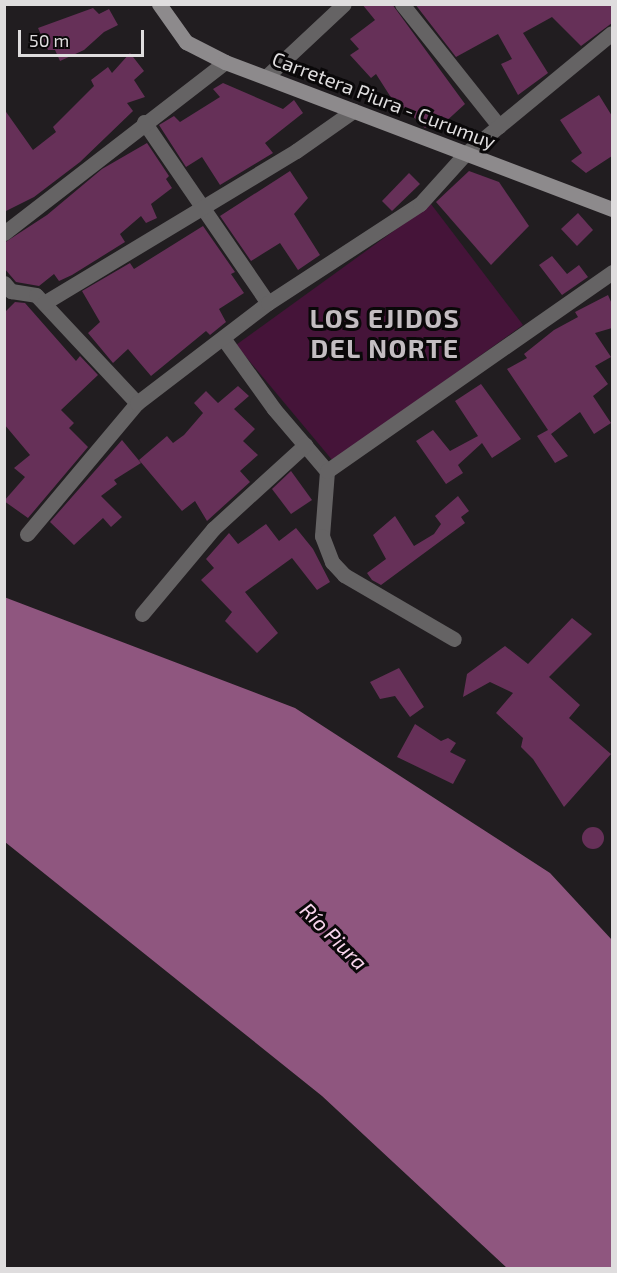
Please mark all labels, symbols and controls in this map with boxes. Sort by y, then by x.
scale bar [21,18,147,56]
text: 50 m [29,29,69,51]
street label: Carretera Piura - Curumuy [269,46,499,154]
district label: LOS EJIDOS DEL NORTE [310,302,460,364]
water label: Río Piura [295,897,373,975]

